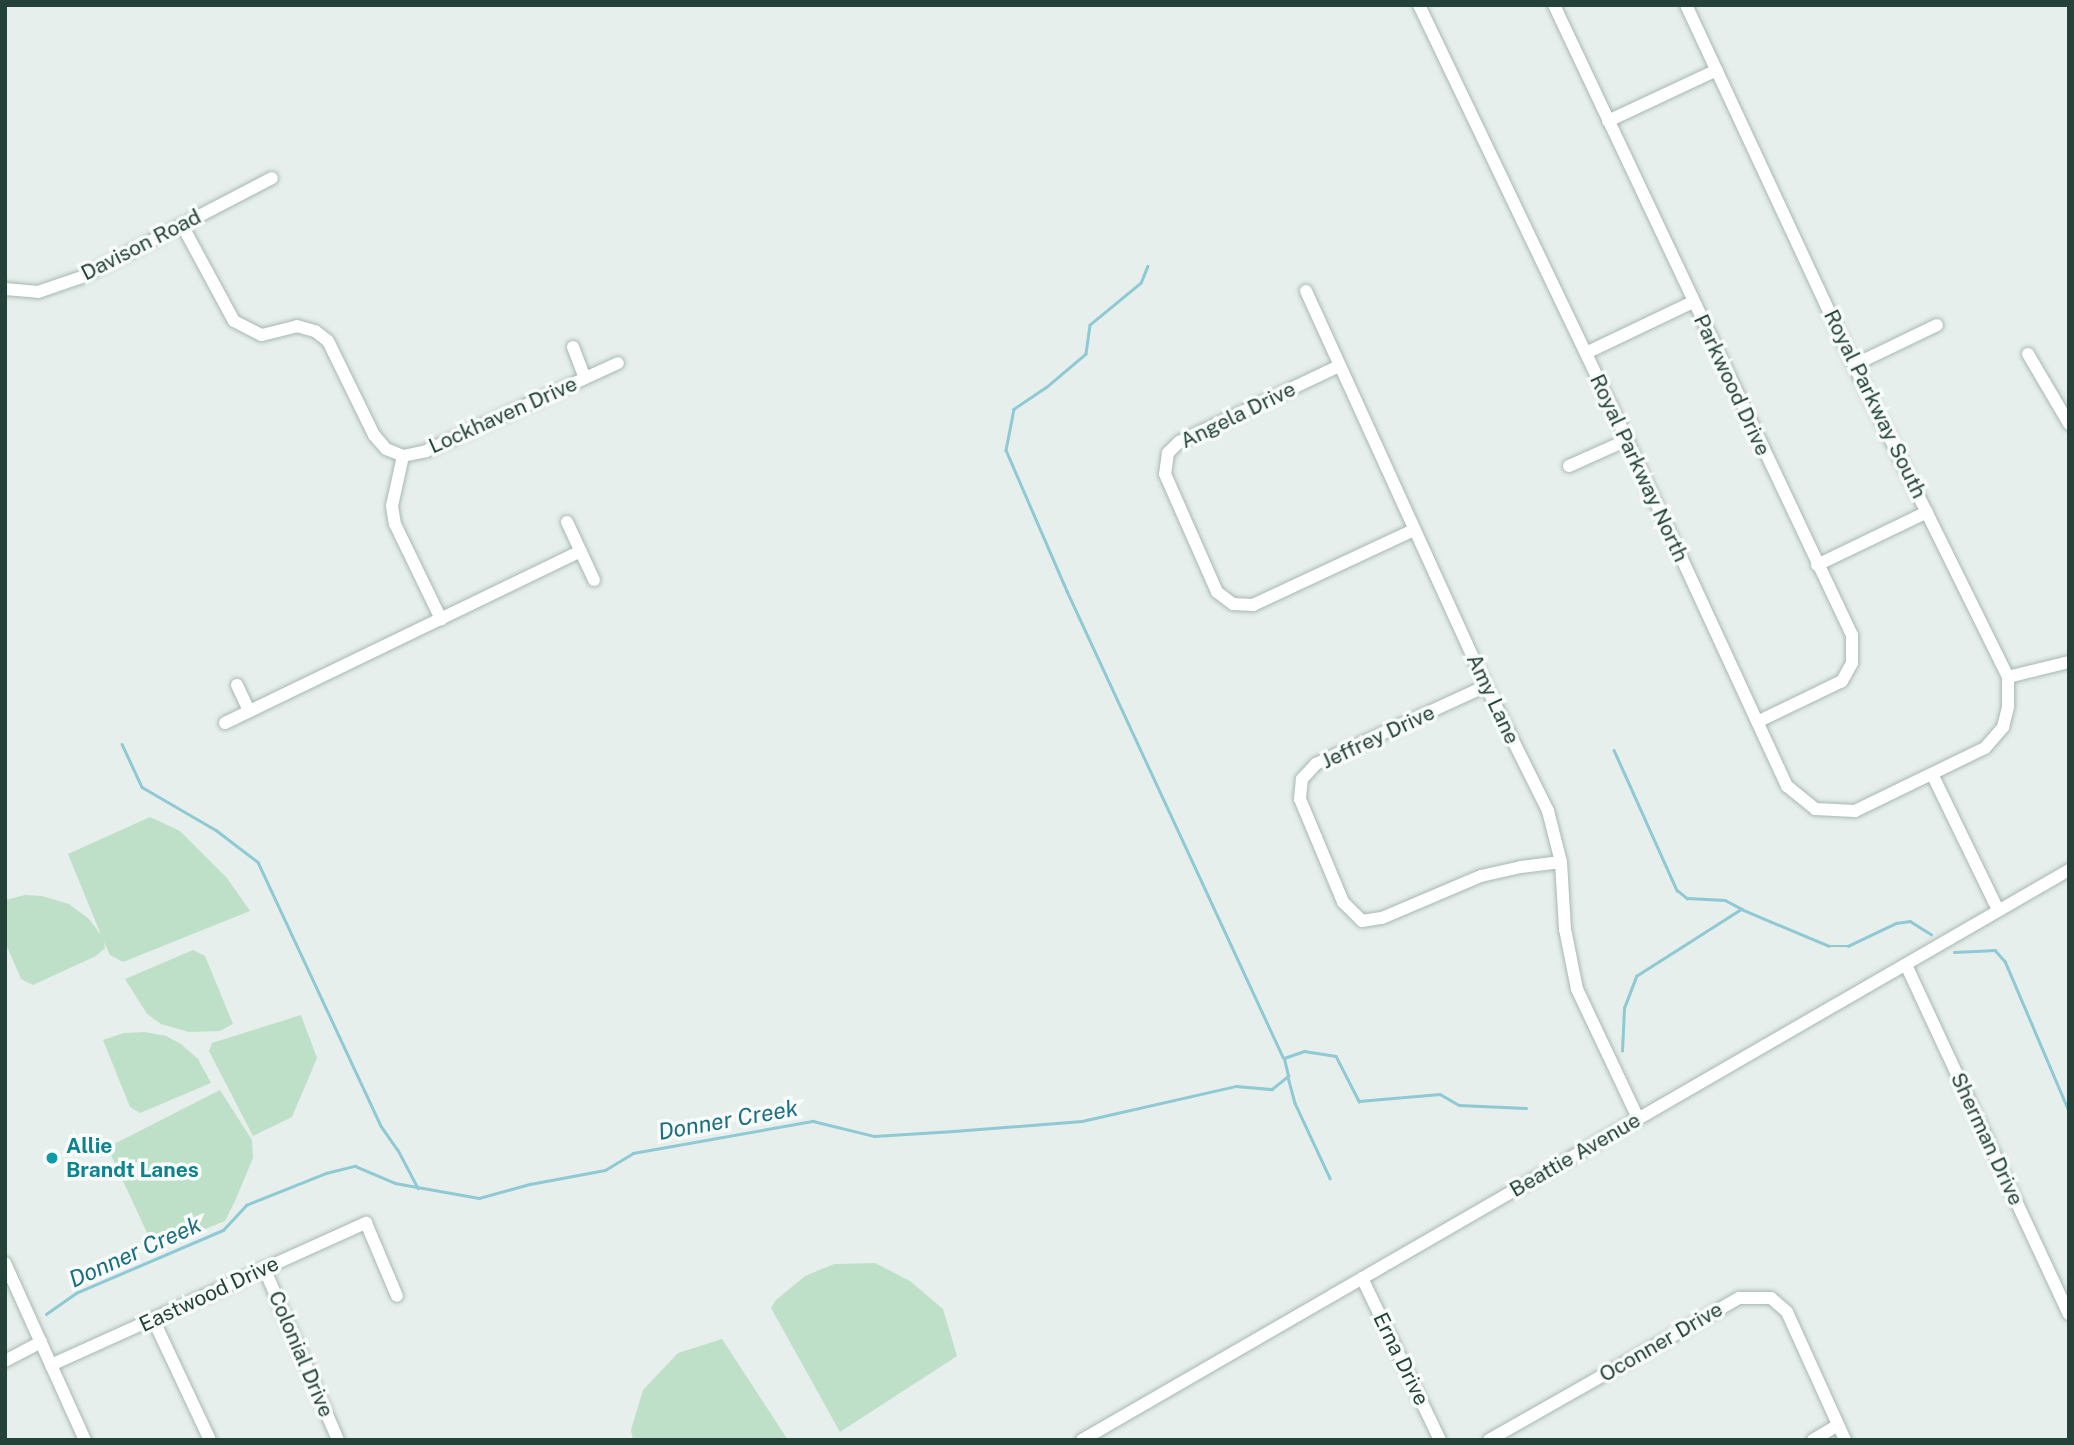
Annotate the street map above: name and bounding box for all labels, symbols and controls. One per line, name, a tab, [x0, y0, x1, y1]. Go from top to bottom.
street label: Davison Road	[77, 204, 205, 286]
street label: Royal Parkway South	[1818, 306, 1932, 502]
street label: Parkwood Drive	[1688, 310, 1776, 460]
street label: Royal Parkway North	[1584, 370, 1694, 566]
street label: Lockhaven Drive	[425, 371, 581, 459]
street label: Angela Drive	[1176, 376, 1300, 454]
street label: Amy Lane	[1461, 650, 1525, 748]
street label: Jeffrey Drive	[1317, 700, 1439, 774]
street label: Sherman Drive	[1945, 1069, 2029, 1209]
water label: Donner Creek	[656, 1094, 800, 1146]
street label: Beattie Avenue	[1505, 1107, 1645, 1203]
place label: Allie Brandt Lanes	[66, 1133, 199, 1183]
marker: Allie Brandt Lanes	[44, 1150, 60, 1166]
water label: Donner Creek	[65, 1211, 205, 1293]
street label: Eastwood Drive	[135, 1251, 283, 1337]
street label: Colonial Drive	[263, 1287, 339, 1421]
street label: Oconner Drive	[1595, 1297, 1727, 1387]
street label: Erna Drive	[1368, 1309, 1434, 1409]

